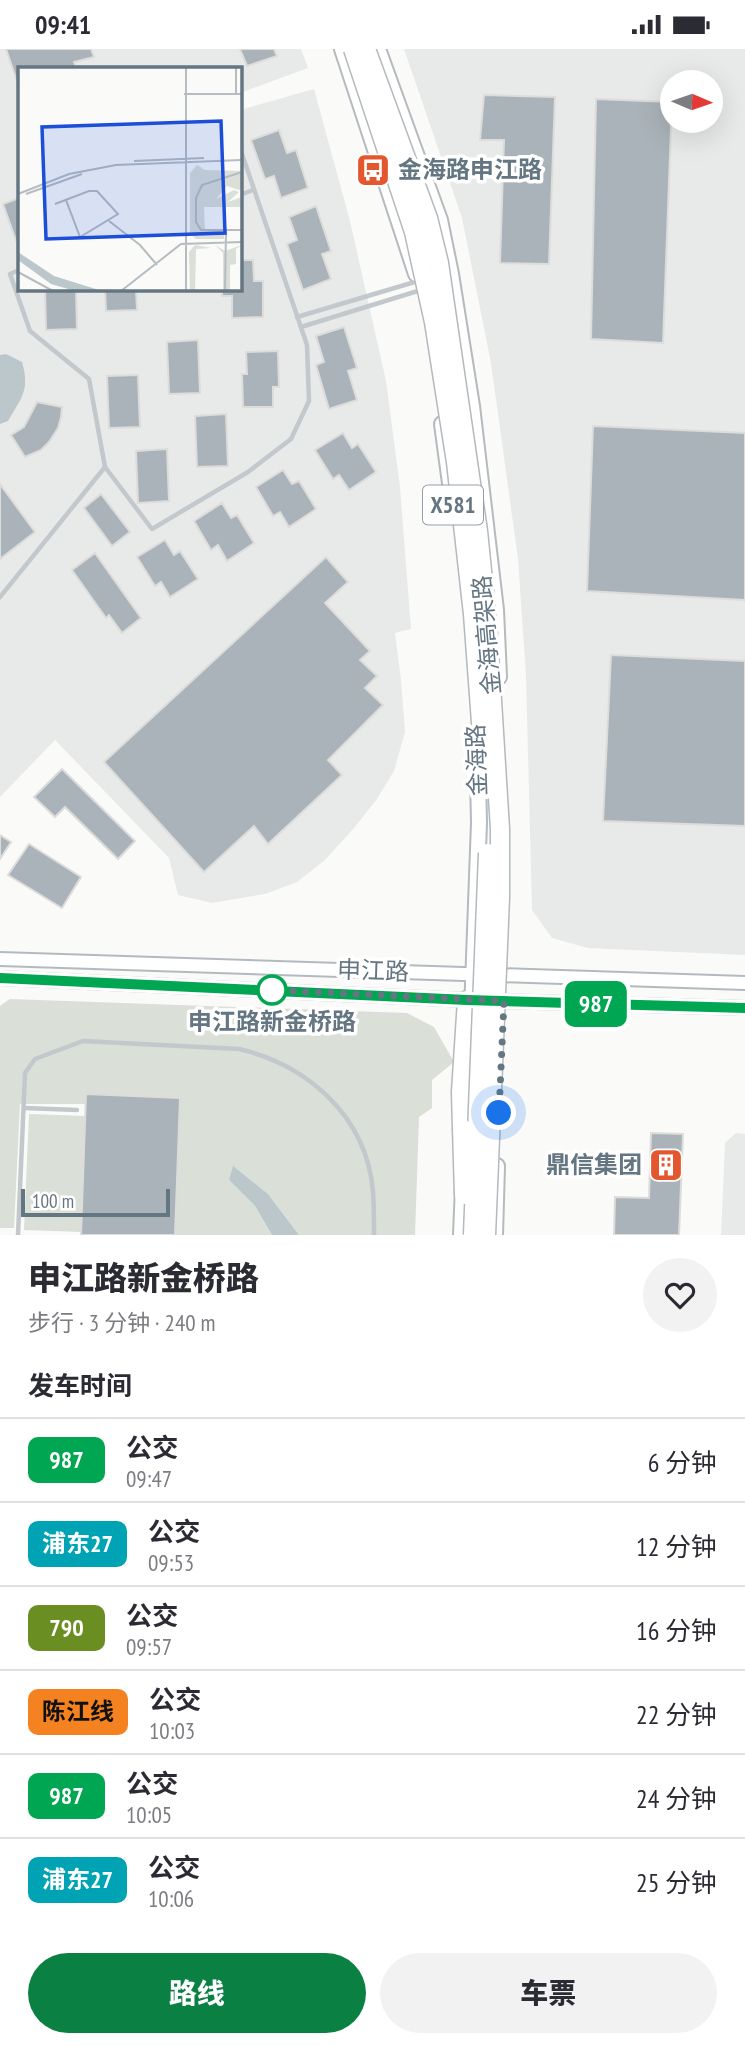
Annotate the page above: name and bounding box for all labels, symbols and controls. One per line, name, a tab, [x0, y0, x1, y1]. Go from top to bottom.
text: 09:41	[35, 8, 91, 41]
inset map	[18, 67, 242, 291]
north arrow	[660, 70, 723, 133]
map controls	[660, 70, 723, 133]
bus stop icon: 金海路申江路	[354, 151, 392, 189]
place label: 金海路申江路	[398, 154, 542, 185]
road number: X581	[423, 485, 483, 525]
street label: 金海高架路	[466, 574, 507, 696]
street label: 金海路	[460, 723, 493, 797]
street label: 申江路	[336, 954, 410, 987]
marker: 申江路新金桥路	[257, 975, 287, 1005]
line badge: 987	[556, 981, 636, 1027]
text: 987	[579, 988, 613, 1019]
place label: 申江路新金桥路	[188, 1006, 356, 1037]
your location	[481, 1095, 516, 1130]
building icon: 鼎信集团	[647, 1146, 685, 1184]
place label: 鼎信集团	[546, 1149, 642, 1180]
scale bar	[21, 1186, 170, 1218]
text: 100 m	[32, 1189, 74, 1213]
text: 申江路新金桥路	[28, 1256, 259, 1299]
button: heart	[643, 1258, 717, 1332]
text: 步行 · 3 分钟 · 240 m	[28, 1308, 215, 1337]
text: 发车时间	[28, 1369, 132, 1402]
text: 公交	[126, 1431, 178, 1464]
text: 987	[49, 1444, 84, 1475]
text: 6 分钟	[648, 1446, 717, 1479]
text: 09:47	[126, 1464, 172, 1493]
text: 公交	[148, 1515, 200, 1548]
text: 浦东27	[42, 1528, 113, 1559]
text: 12 分钟	[636, 1530, 717, 1563]
text: 09:53	[148, 1548, 194, 1577]
text: 公交	[126, 1599, 178, 1632]
text: 790	[49, 1612, 84, 1643]
text: 16 分钟	[636, 1614, 717, 1647]
text: 09:57	[126, 1632, 172, 1661]
text: 公交	[149, 1683, 201, 1716]
text: 陈江线	[42, 1696, 114, 1727]
text: 22 分钟	[636, 1698, 717, 1731]
text: 10:03	[149, 1716, 195, 1745]
text: 公交	[126, 1767, 178, 1800]
text: 987	[49, 1780, 84, 1811]
text: 24 分钟	[636, 1782, 717, 1815]
text: 10:05	[126, 1800, 172, 1829]
text: 公交	[148, 1851, 200, 1884]
text: 浦东27	[42, 1864, 113, 1895]
text: 25 分钟	[636, 1866, 717, 1899]
text: 10:06	[148, 1884, 194, 1913]
button: 路线	[28, 1953, 366, 2033]
button: 车票	[380, 1953, 717, 2033]

